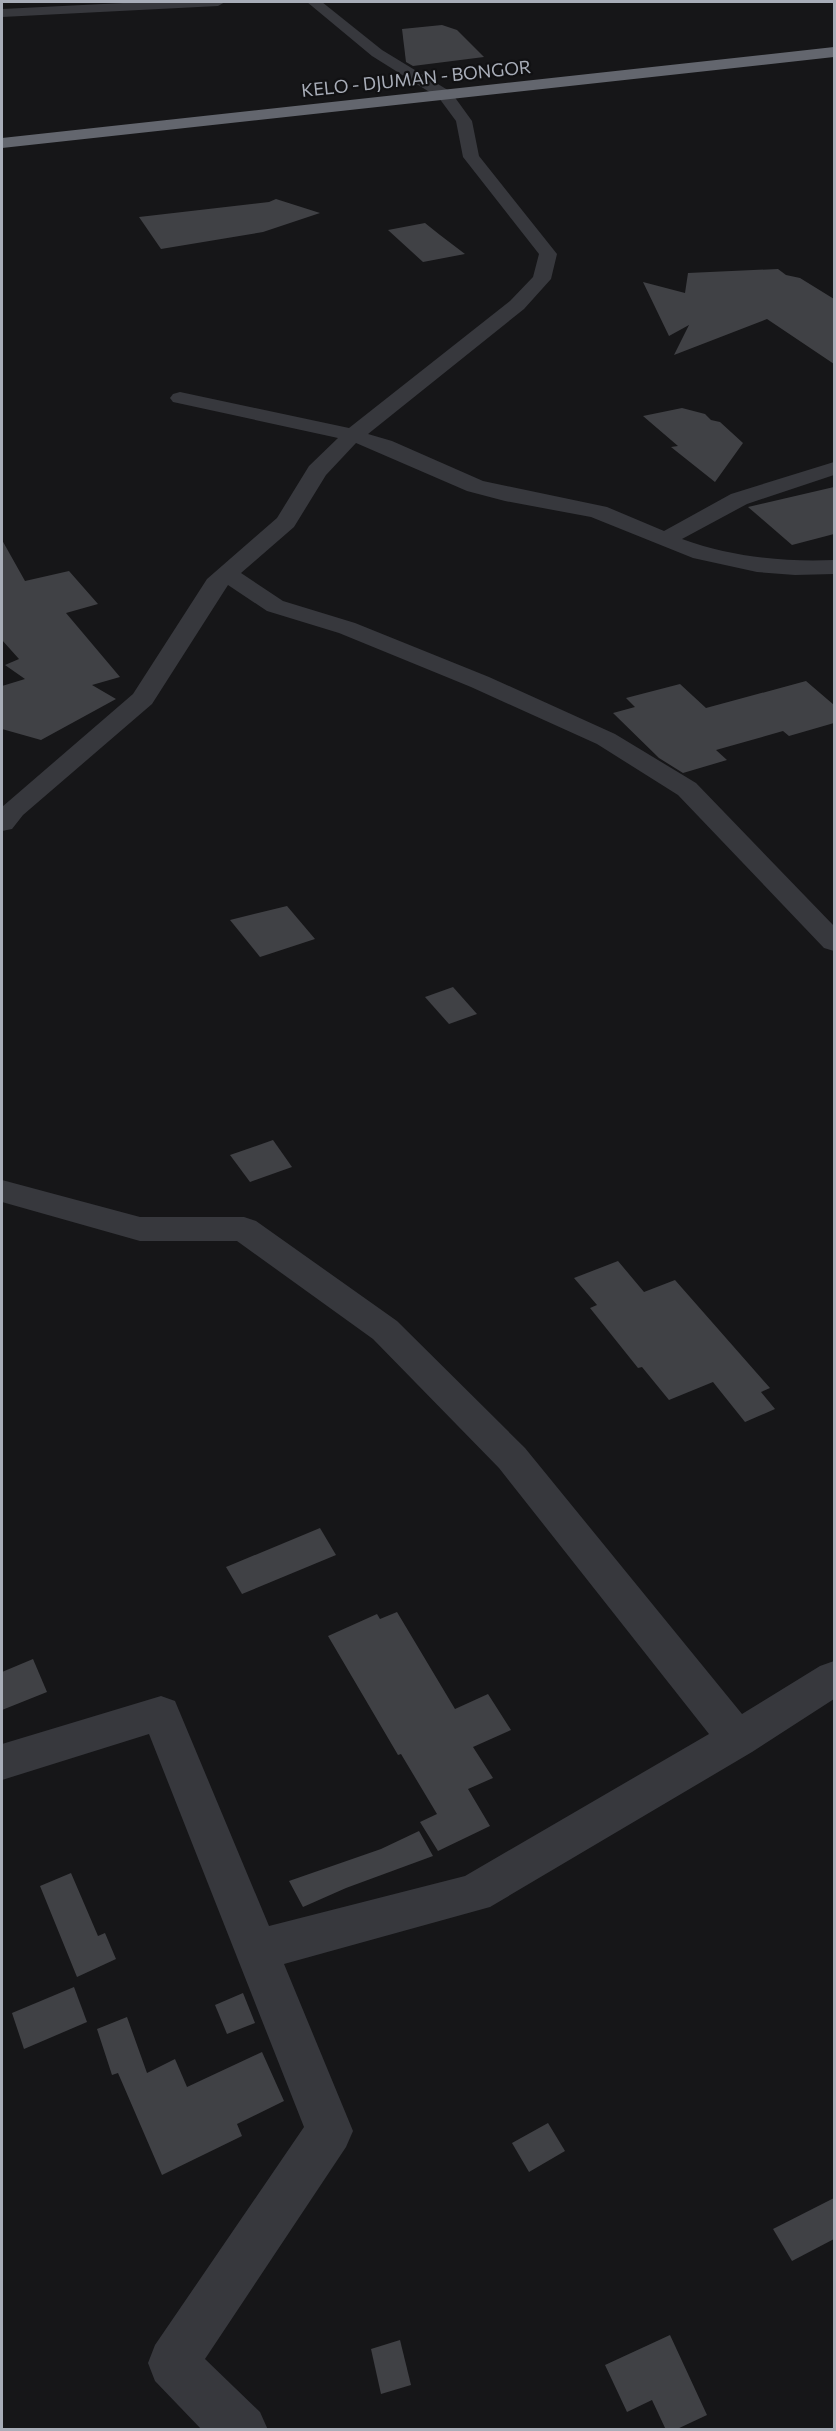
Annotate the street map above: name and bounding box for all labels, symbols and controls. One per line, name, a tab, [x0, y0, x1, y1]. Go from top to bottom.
street label: KELO - DJUMAN - BONGOR	[300, 55, 532, 101]

